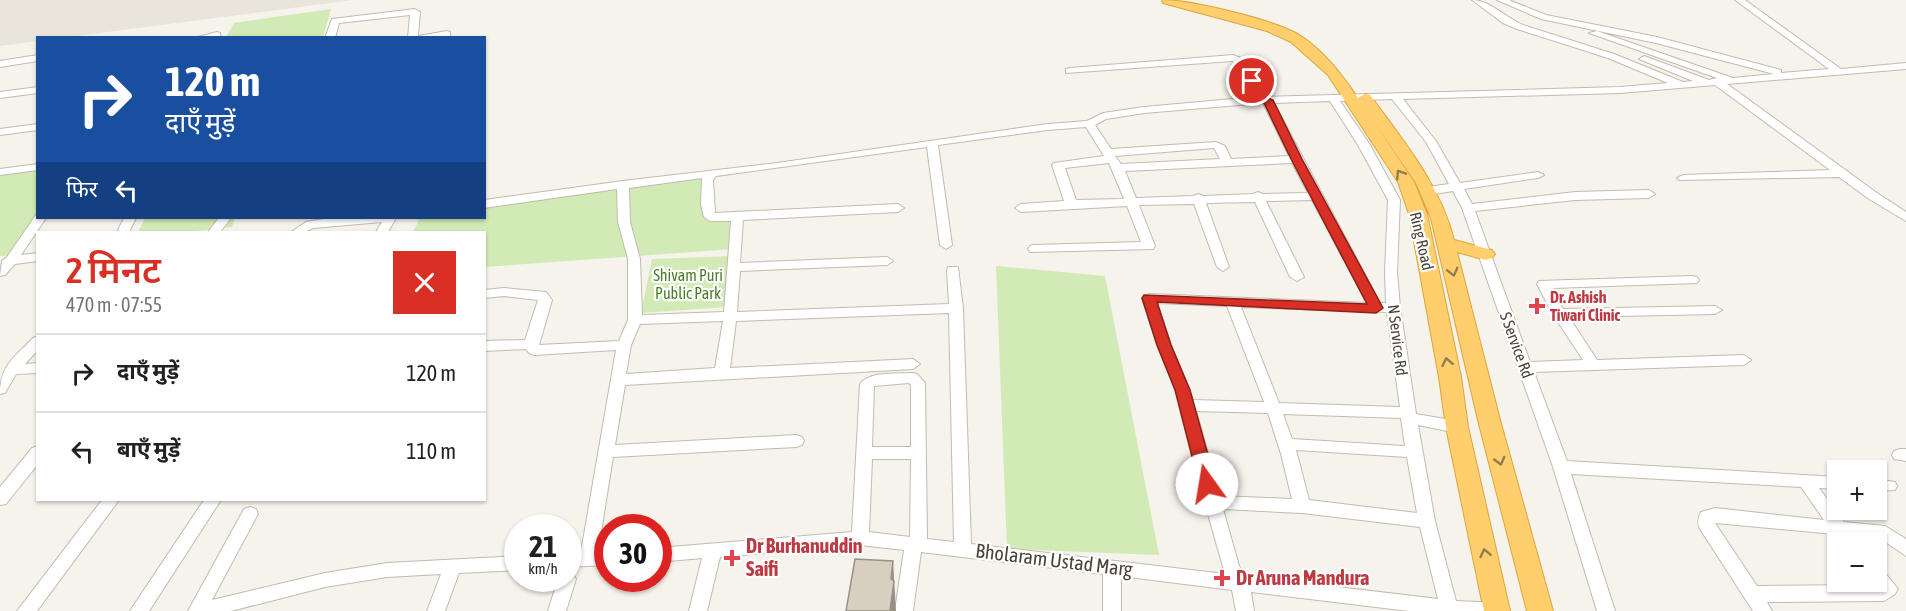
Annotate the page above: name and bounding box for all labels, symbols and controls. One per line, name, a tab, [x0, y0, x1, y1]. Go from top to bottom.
pin	[1226, 55, 1277, 106]
text: 120 m	[165, 57, 260, 105]
icon: right	[66, 60, 144, 138]
icon: arrive	[1235, 64, 1268, 97]
text: दाएँ मुड़ें	[165, 107, 236, 138]
one-way arrow	[1396, 169, 1407, 180]
icon: left	[110, 174, 143, 207]
text: फिर	[66, 176, 98, 202]
street label: Ring Road	[1406, 210, 1437, 272]
text: 2 मिनट	[66, 249, 161, 291]
button: close	[393, 251, 456, 314]
park label: Shivam Puri Public Park	[653, 266, 723, 302]
one-way arrow	[1445, 267, 1458, 277]
place label: Dr. Ashish Tiwari Clinic	[1550, 288, 1620, 324]
text: 470 m · 07:55	[66, 293, 162, 316]
marker: Dr. Ashish Tiwari Clinic	[1528, 297, 1546, 315]
street label: N Service Rd	[1385, 303, 1411, 377]
street label: S Service Rd	[1497, 310, 1537, 380]
icon: right	[66, 357, 99, 390]
one-way arrow	[1441, 357, 1454, 367]
text: दाएँ मुड़ें	[117, 358, 179, 384]
text: 120 m	[406, 360, 456, 386]
icon: left	[66, 435, 99, 468]
text: बाएँ मुड़ें	[117, 436, 180, 462]
text: 110 m	[406, 438, 456, 464]
position arrow	[1175, 452, 1239, 516]
one-way arrow	[1493, 455, 1505, 466]
map controls	[1827, 460, 1887, 592]
button: +	[1827, 460, 1887, 520]
speed limit sign: 30	[594, 514, 672, 592]
text: 21	[529, 529, 557, 563]
button: −	[1827, 532, 1887, 592]
place label: Dr Burhanuddin Saifi	[746, 534, 863, 580]
street label: Bholaram Ustad Marg	[974, 538, 1134, 581]
one-way arrow	[1479, 548, 1492, 558]
marker: Dr Burhanuddin Saifi	[723, 549, 741, 567]
text: km/h	[528, 560, 558, 577]
place label: Dr Aruna Mandura	[1236, 566, 1369, 589]
marker: Dr Aruna Mandura	[1213, 569, 1231, 587]

